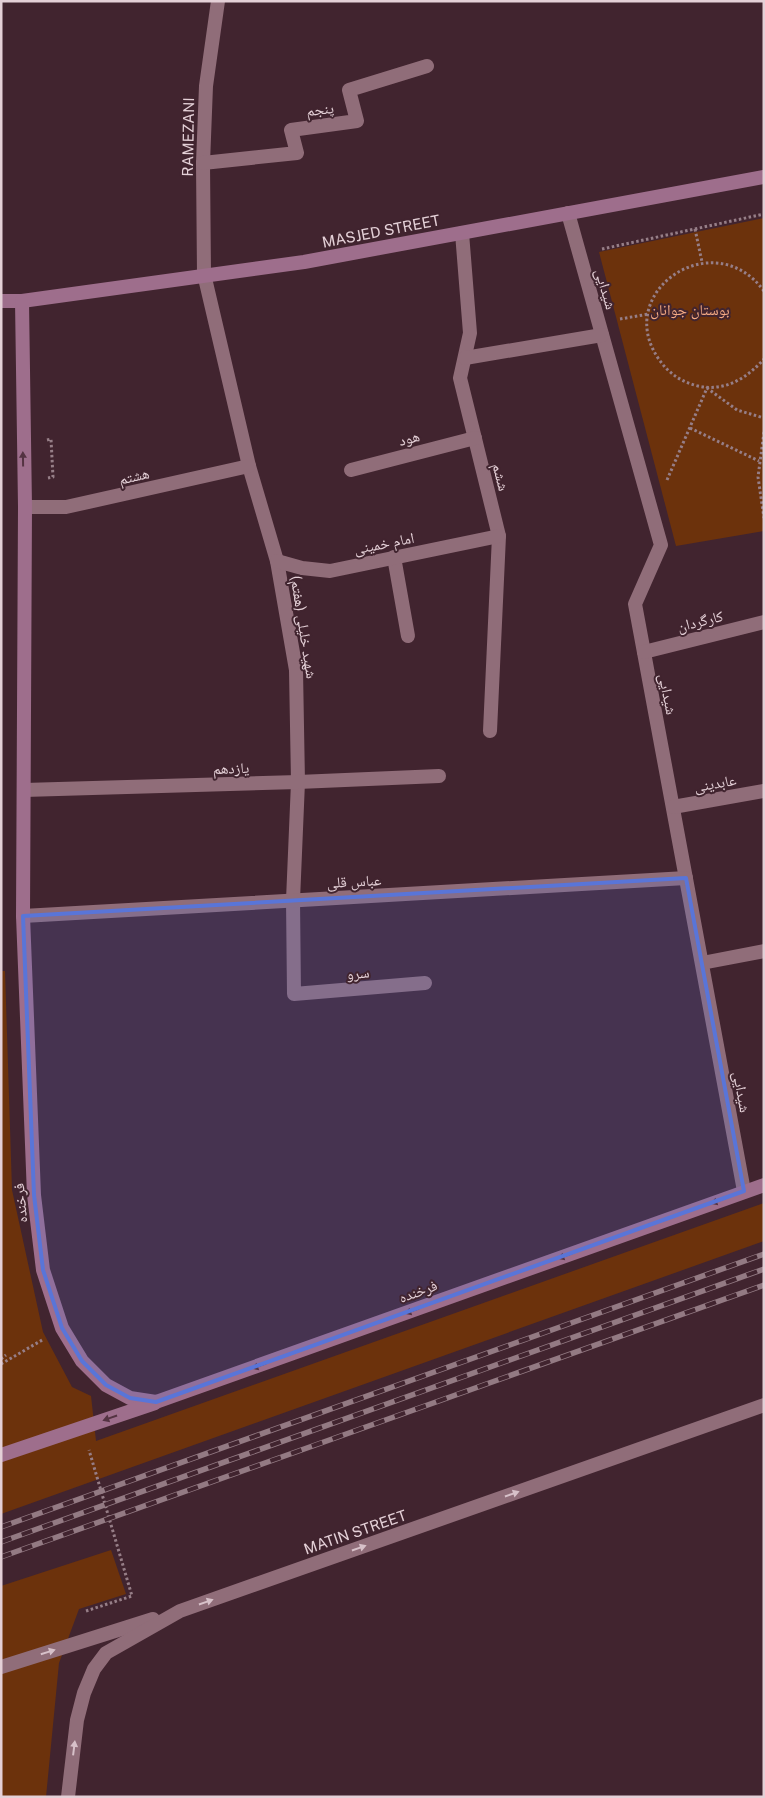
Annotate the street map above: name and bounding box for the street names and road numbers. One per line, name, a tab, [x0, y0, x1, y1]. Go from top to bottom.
street label: RAMEZANI	[179, 97, 197, 177]
street label: پنجم	[305, 99, 335, 121]
street label: MASJED STREET	[321, 211, 441, 251]
street label: شیدایی	[590, 267, 620, 312]
street label: هود	[397, 427, 422, 450]
street label: ششم	[487, 461, 513, 493]
street label: هشتم	[117, 464, 151, 490]
street label: امام خمینی	[352, 529, 416, 559]
street label: شهید خلیلی (هفتم)	[286, 574, 321, 680]
street label: کارگردان	[675, 607, 725, 637]
street label: شیدایی	[654, 672, 680, 716]
street label: یازدهم	[212, 759, 250, 779]
street label: عابدینی	[693, 771, 738, 797]
street label: عباس قلی	[326, 871, 382, 893]
street label: سرو	[346, 964, 370, 983]
street label: شیدایی	[728, 1070, 754, 1114]
street label: فرخنده	[10, 1182, 31, 1223]
street label: فرخنده	[397, 1276, 440, 1307]
street label: MATIN STREET	[301, 1506, 409, 1558]

